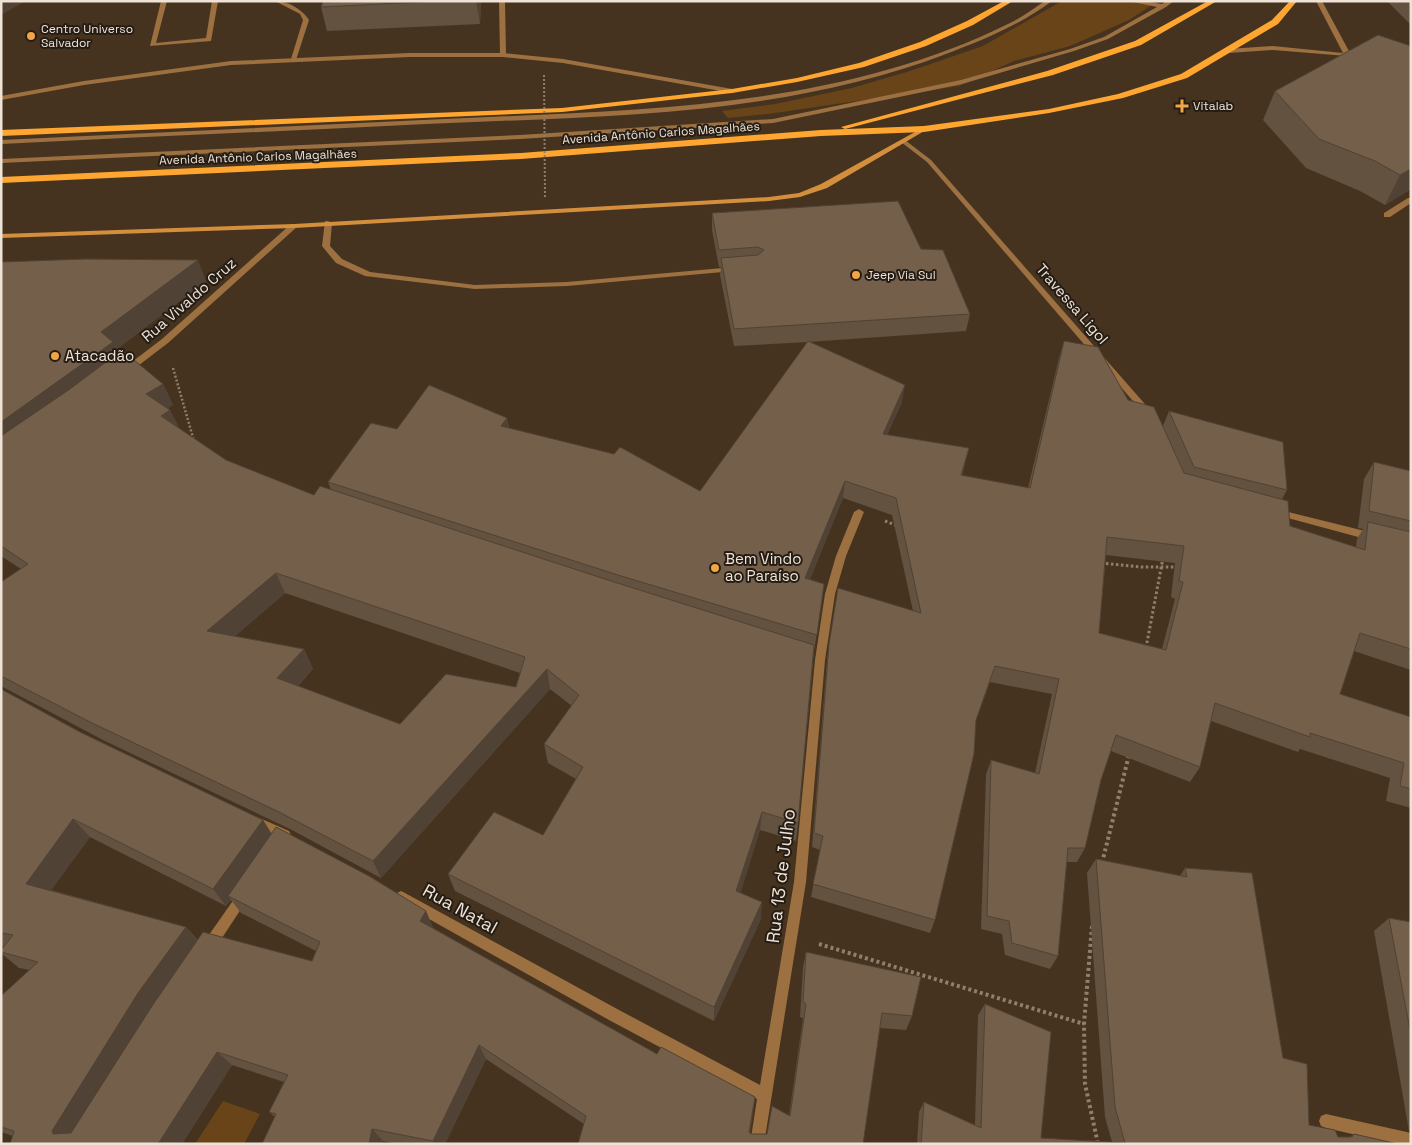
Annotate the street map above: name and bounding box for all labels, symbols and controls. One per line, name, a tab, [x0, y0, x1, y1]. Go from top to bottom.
place label: Centro Universo Salvador	[41, 21, 133, 51]
marker: Centro Universo Salvador	[25, 30, 37, 42]
place label: Vitalab	[1193, 98, 1234, 114]
marker: Vitalab	[1175, 99, 1189, 113]
street label: Avenida Antônio Carlos Magalhães	[562, 118, 760, 148]
street label: Avenida Antônio Carlos Magalhães	[159, 146, 357, 168]
street label: Rua Vivaldo Cruz	[137, 253, 240, 346]
street label: Travessa Ligol	[1032, 259, 1113, 348]
place label: Jeep Via Sul	[866, 267, 936, 283]
marker: Jeep Via Sul	[850, 269, 862, 281]
place label: Atacadão	[65, 346, 134, 365]
marker: Atacadão	[49, 350, 61, 362]
place label: Bem Vindo ao Paraíso	[725, 549, 801, 585]
marker: Bem Vindo ao Paraíso	[709, 562, 721, 574]
street label: Rua 13 de Julho	[761, 808, 800, 944]
street label: Rua Natal	[419, 879, 502, 939]

